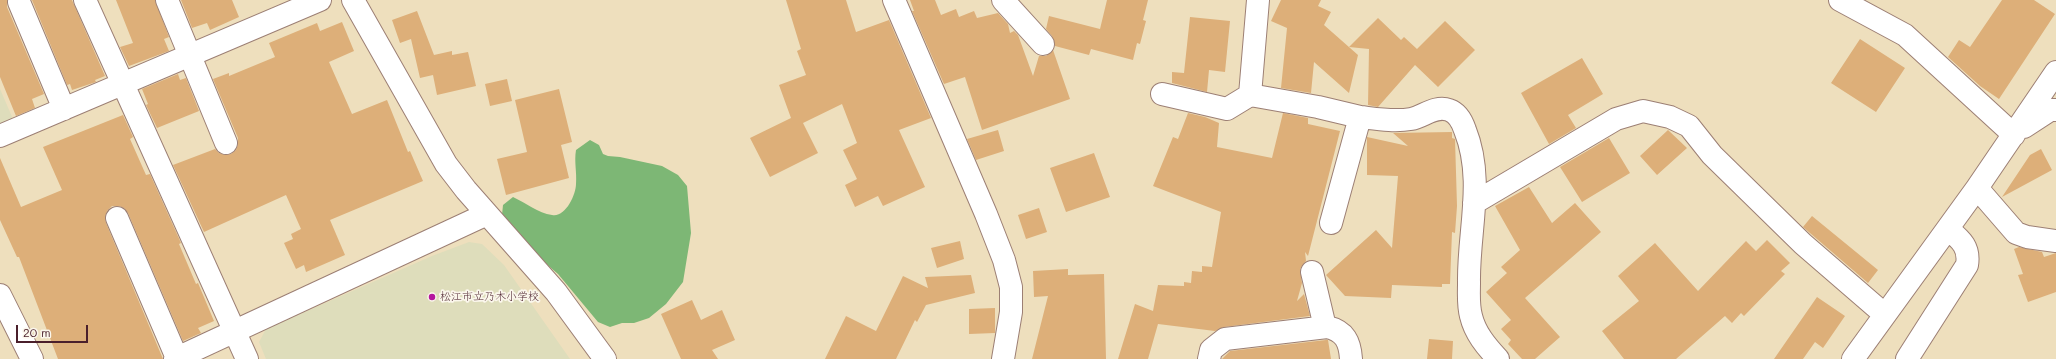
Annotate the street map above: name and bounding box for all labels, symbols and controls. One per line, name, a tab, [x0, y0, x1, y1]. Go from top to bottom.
place label: 松江市立乃木小学校	[440, 290, 539, 304]
marker: 松江市立乃木小学校	[427, 292, 437, 302]
scale bar	[18, 317, 90, 343]
text: 20 m	[23, 324, 51, 340]

